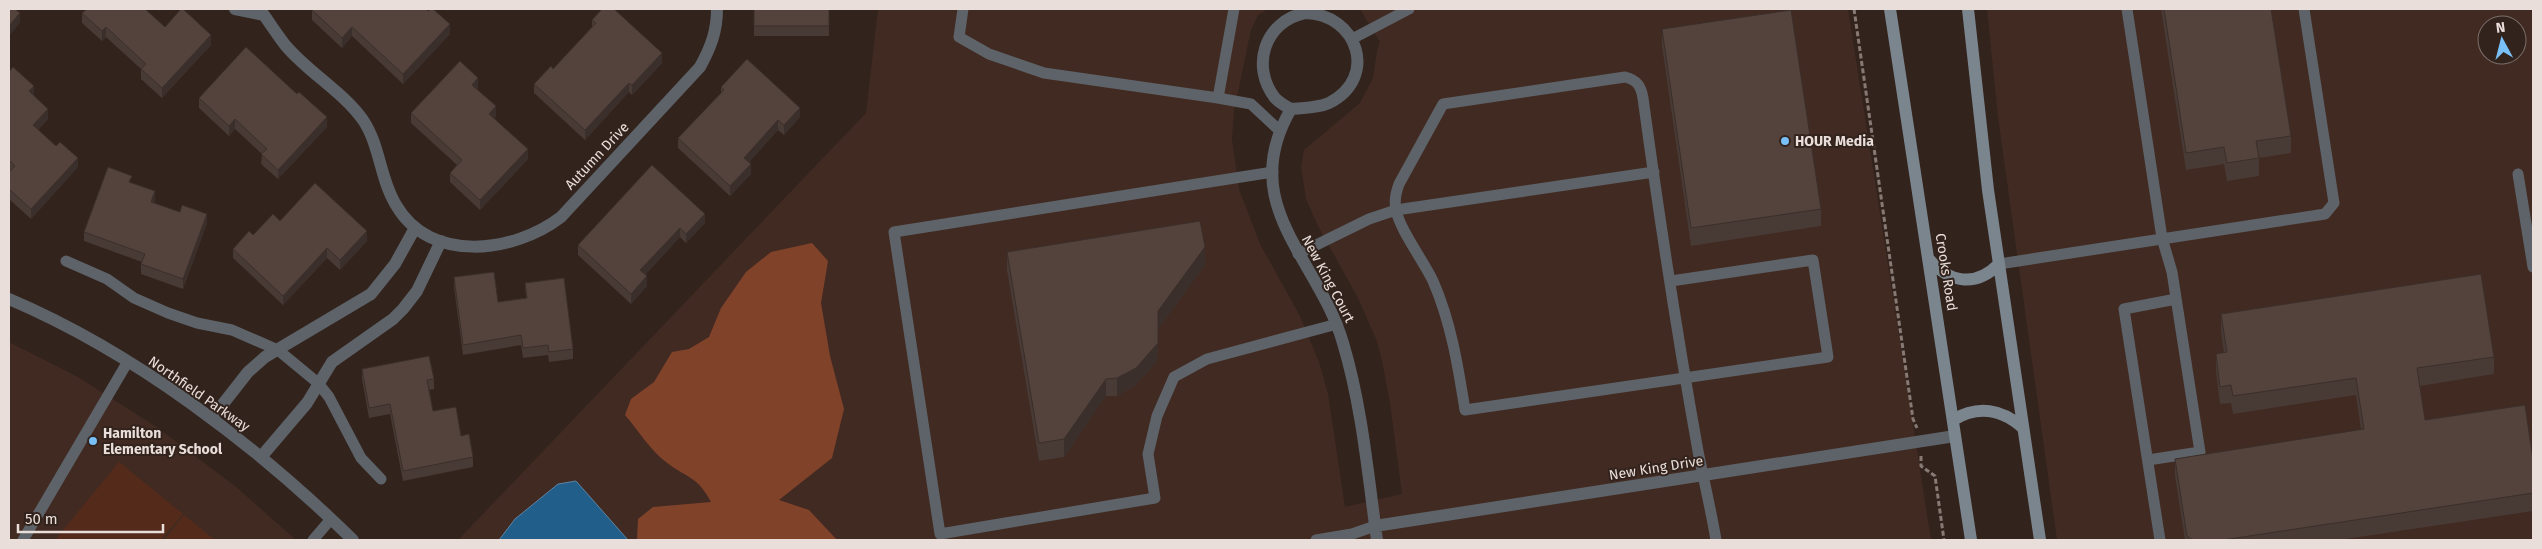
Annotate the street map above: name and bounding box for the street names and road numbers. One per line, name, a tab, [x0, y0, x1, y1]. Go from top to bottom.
street label: Autumn Drive	[561, 119, 633, 193]
street label: New King Court	[1298, 232, 1359, 327]
street label: Crooks Road	[1931, 232, 1961, 312]
street label: Northfield Parkway	[145, 353, 253, 435]
street label: New King Drive	[1608, 452, 1704, 484]

